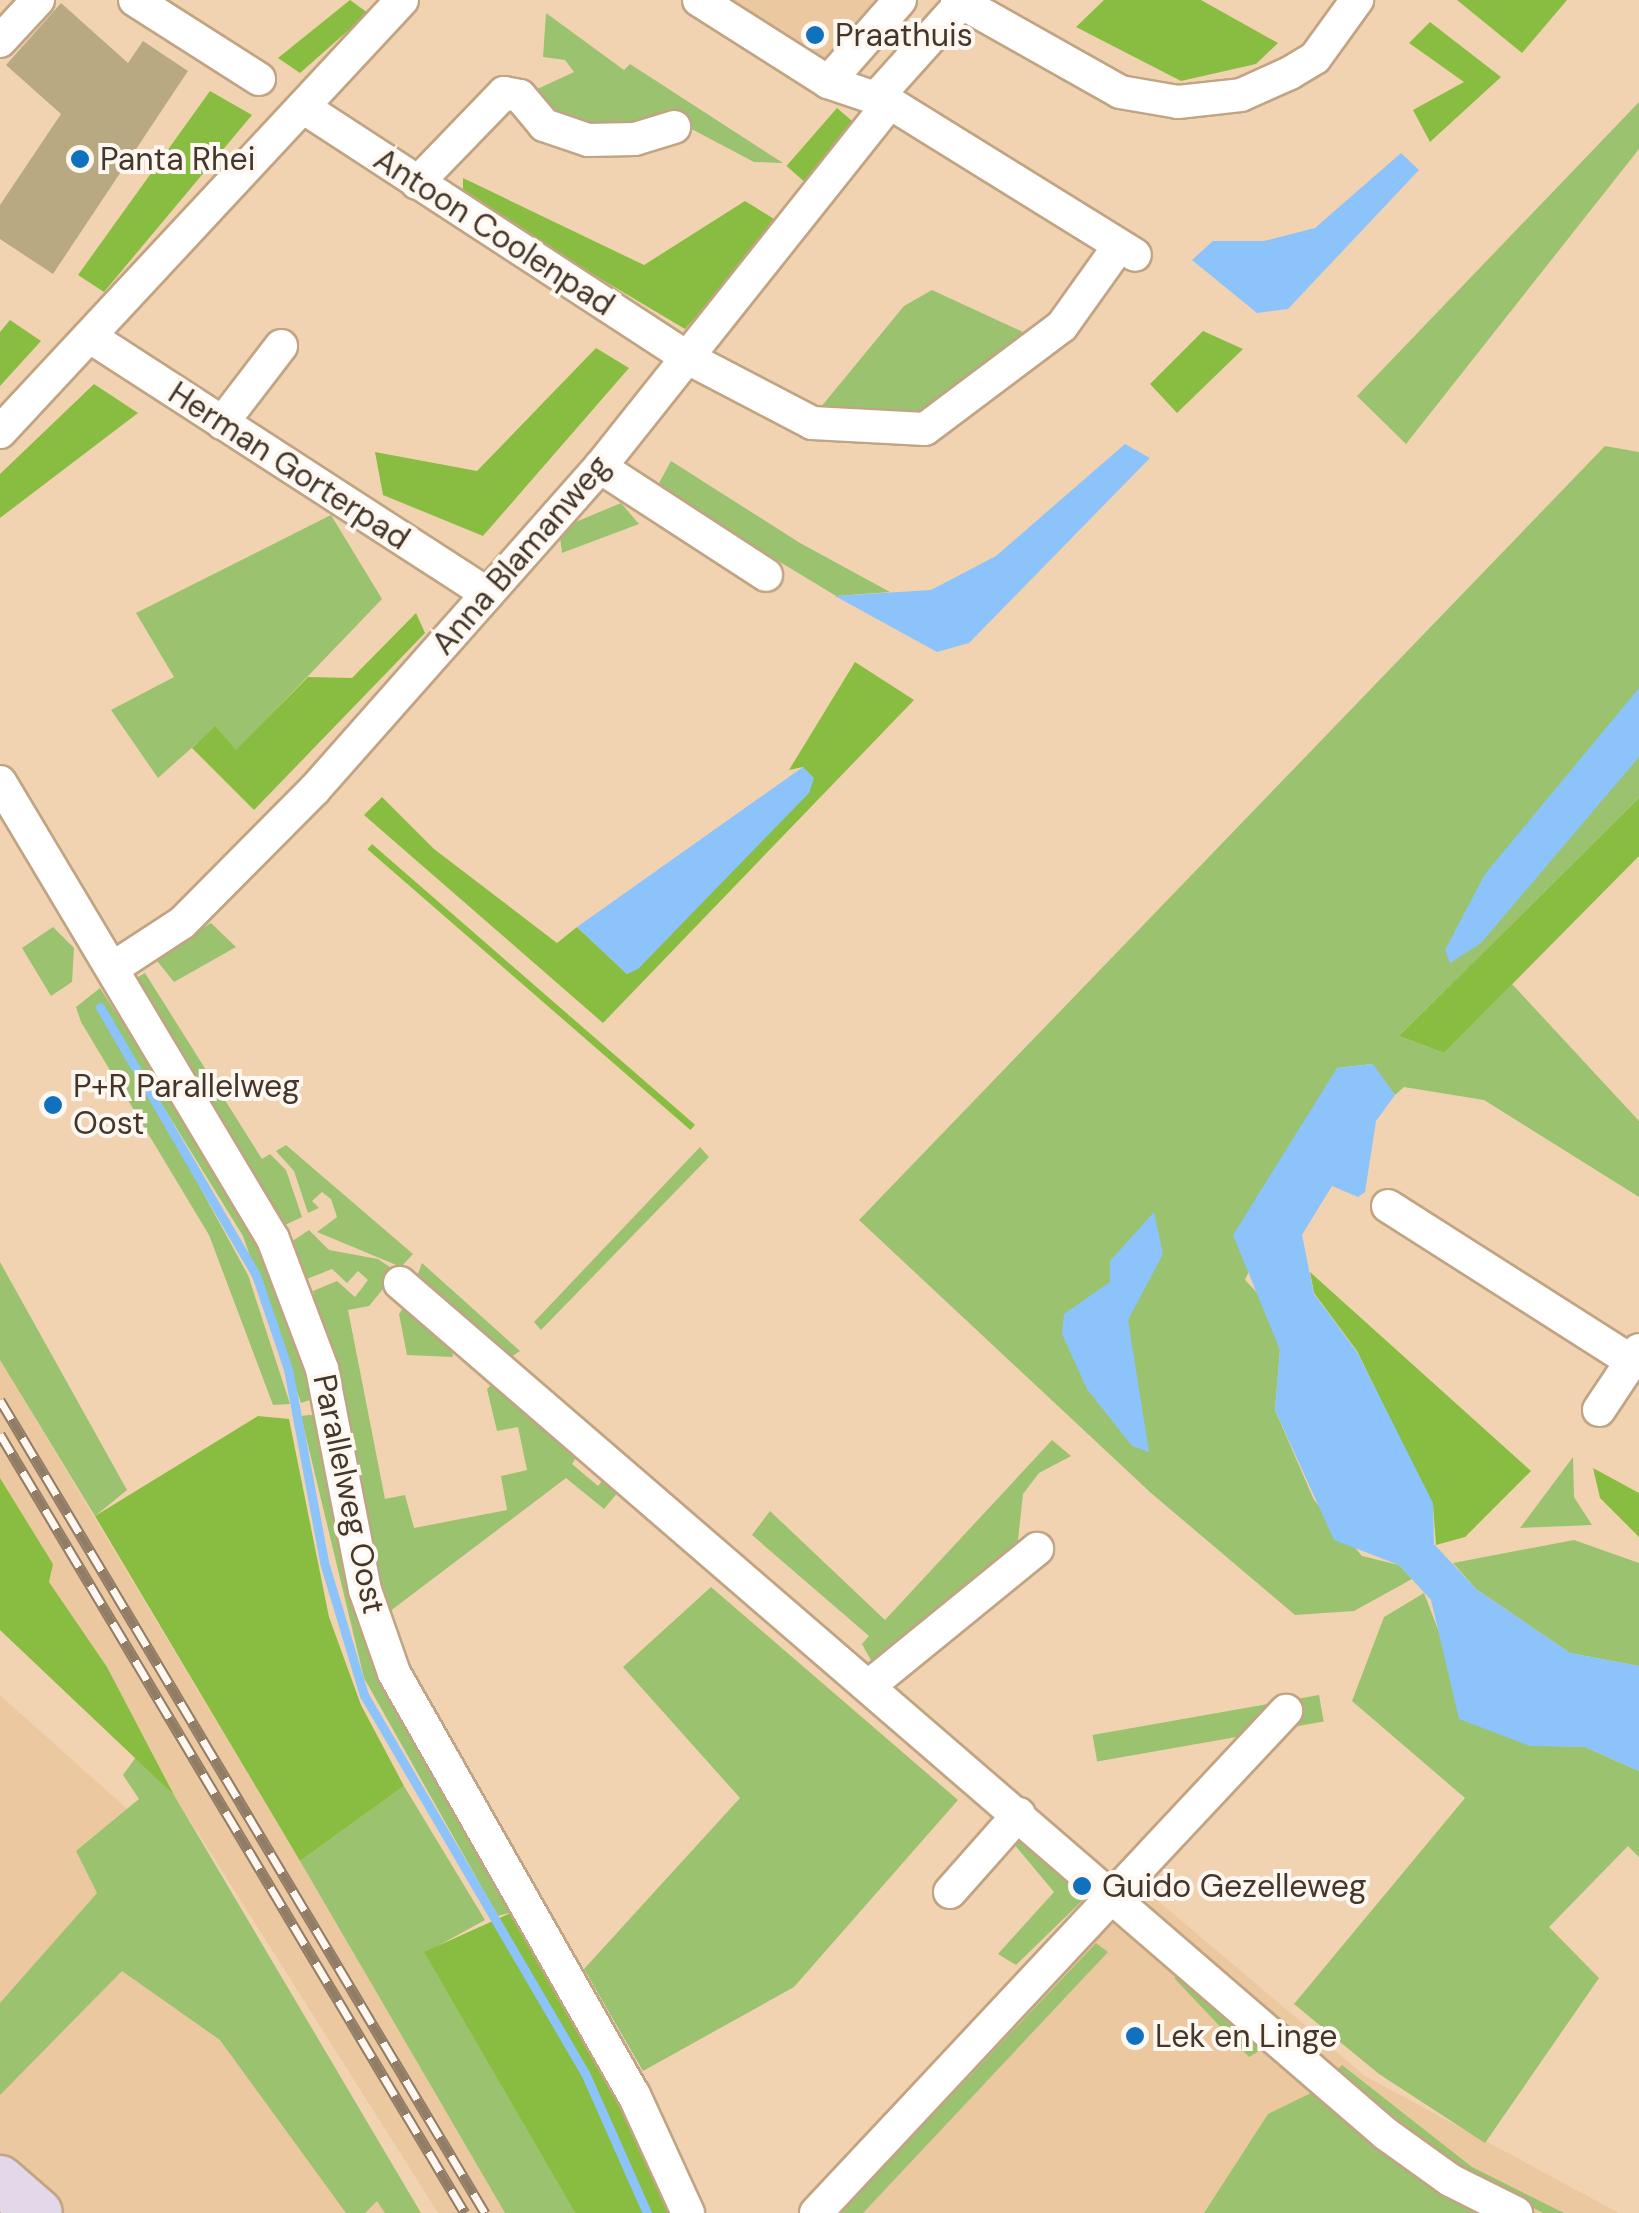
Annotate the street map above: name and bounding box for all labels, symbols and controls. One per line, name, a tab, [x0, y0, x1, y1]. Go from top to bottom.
place label: Praathuis	[835, 16, 973, 54]
marker: Praathuis	[804, 24, 826, 46]
place label: Panta Rhei	[100, 140, 255, 178]
street label: Antoon Coolenpad	[367, 140, 621, 324]
marker: Panta Rhei	[69, 148, 91, 170]
street label: Herman Gorterpad	[161, 374, 417, 558]
street label: Anna Blamanweg	[424, 447, 618, 663]
place label: P+R Parallelweg Oost	[73, 1068, 300, 1143]
marker: P+R Parallelweg Oost	[42, 1094, 64, 1116]
street label: Parallelweg Oost	[305, 1371, 393, 1617]
place label: Guido Gezelleweg	[1102, 1867, 1367, 1905]
marker: Guido Gezelleweg	[1071, 1875, 1093, 1897]
place label: Lek en Linge	[1155, 2017, 1337, 2055]
marker: Lek en Linge	[1124, 2025, 1146, 2047]

